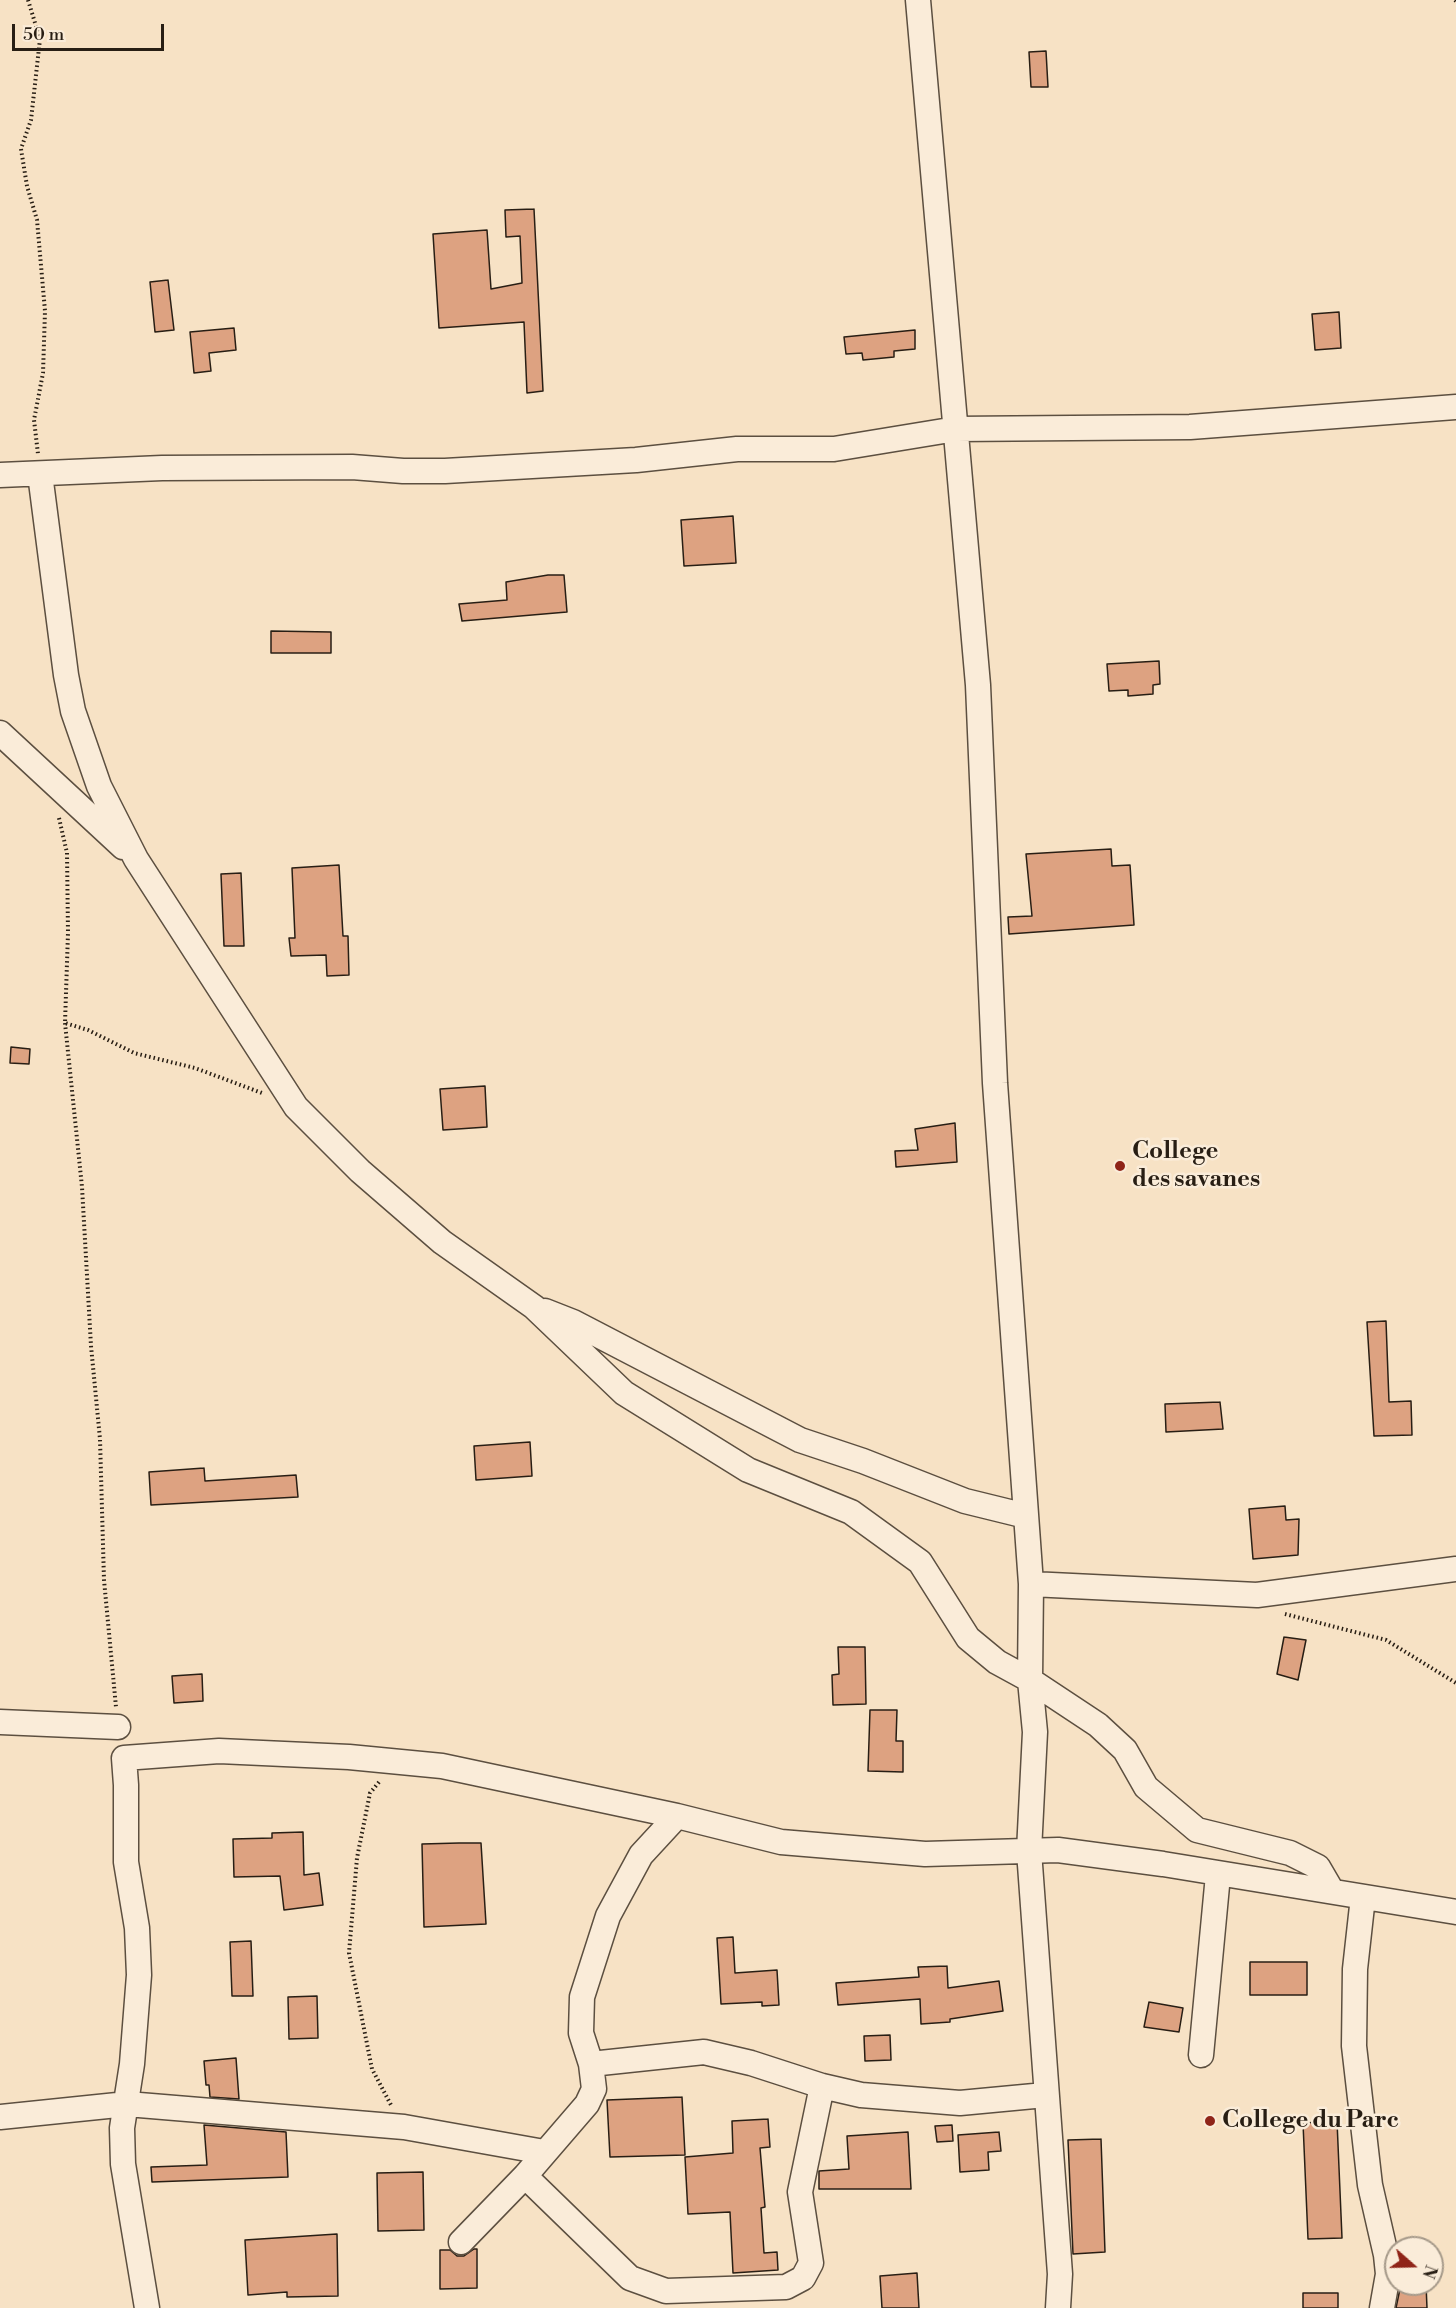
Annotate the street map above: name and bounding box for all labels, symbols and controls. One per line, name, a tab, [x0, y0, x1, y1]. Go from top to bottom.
scale bar	[15, 12, 166, 50]
text: 50 m	[23, 23, 64, 46]
place label: College des savanes	[1132, 1138, 1260, 1194]
marker: College des savanes	[1113, 1159, 1127, 1173]
place label: College du Parc	[1222, 2107, 1399, 2135]
marker: College du Parc	[1203, 2114, 1217, 2128]
north arrow	[1384, 2236, 1444, 2296]
text: N	[1417, 2262, 1441, 2281]

